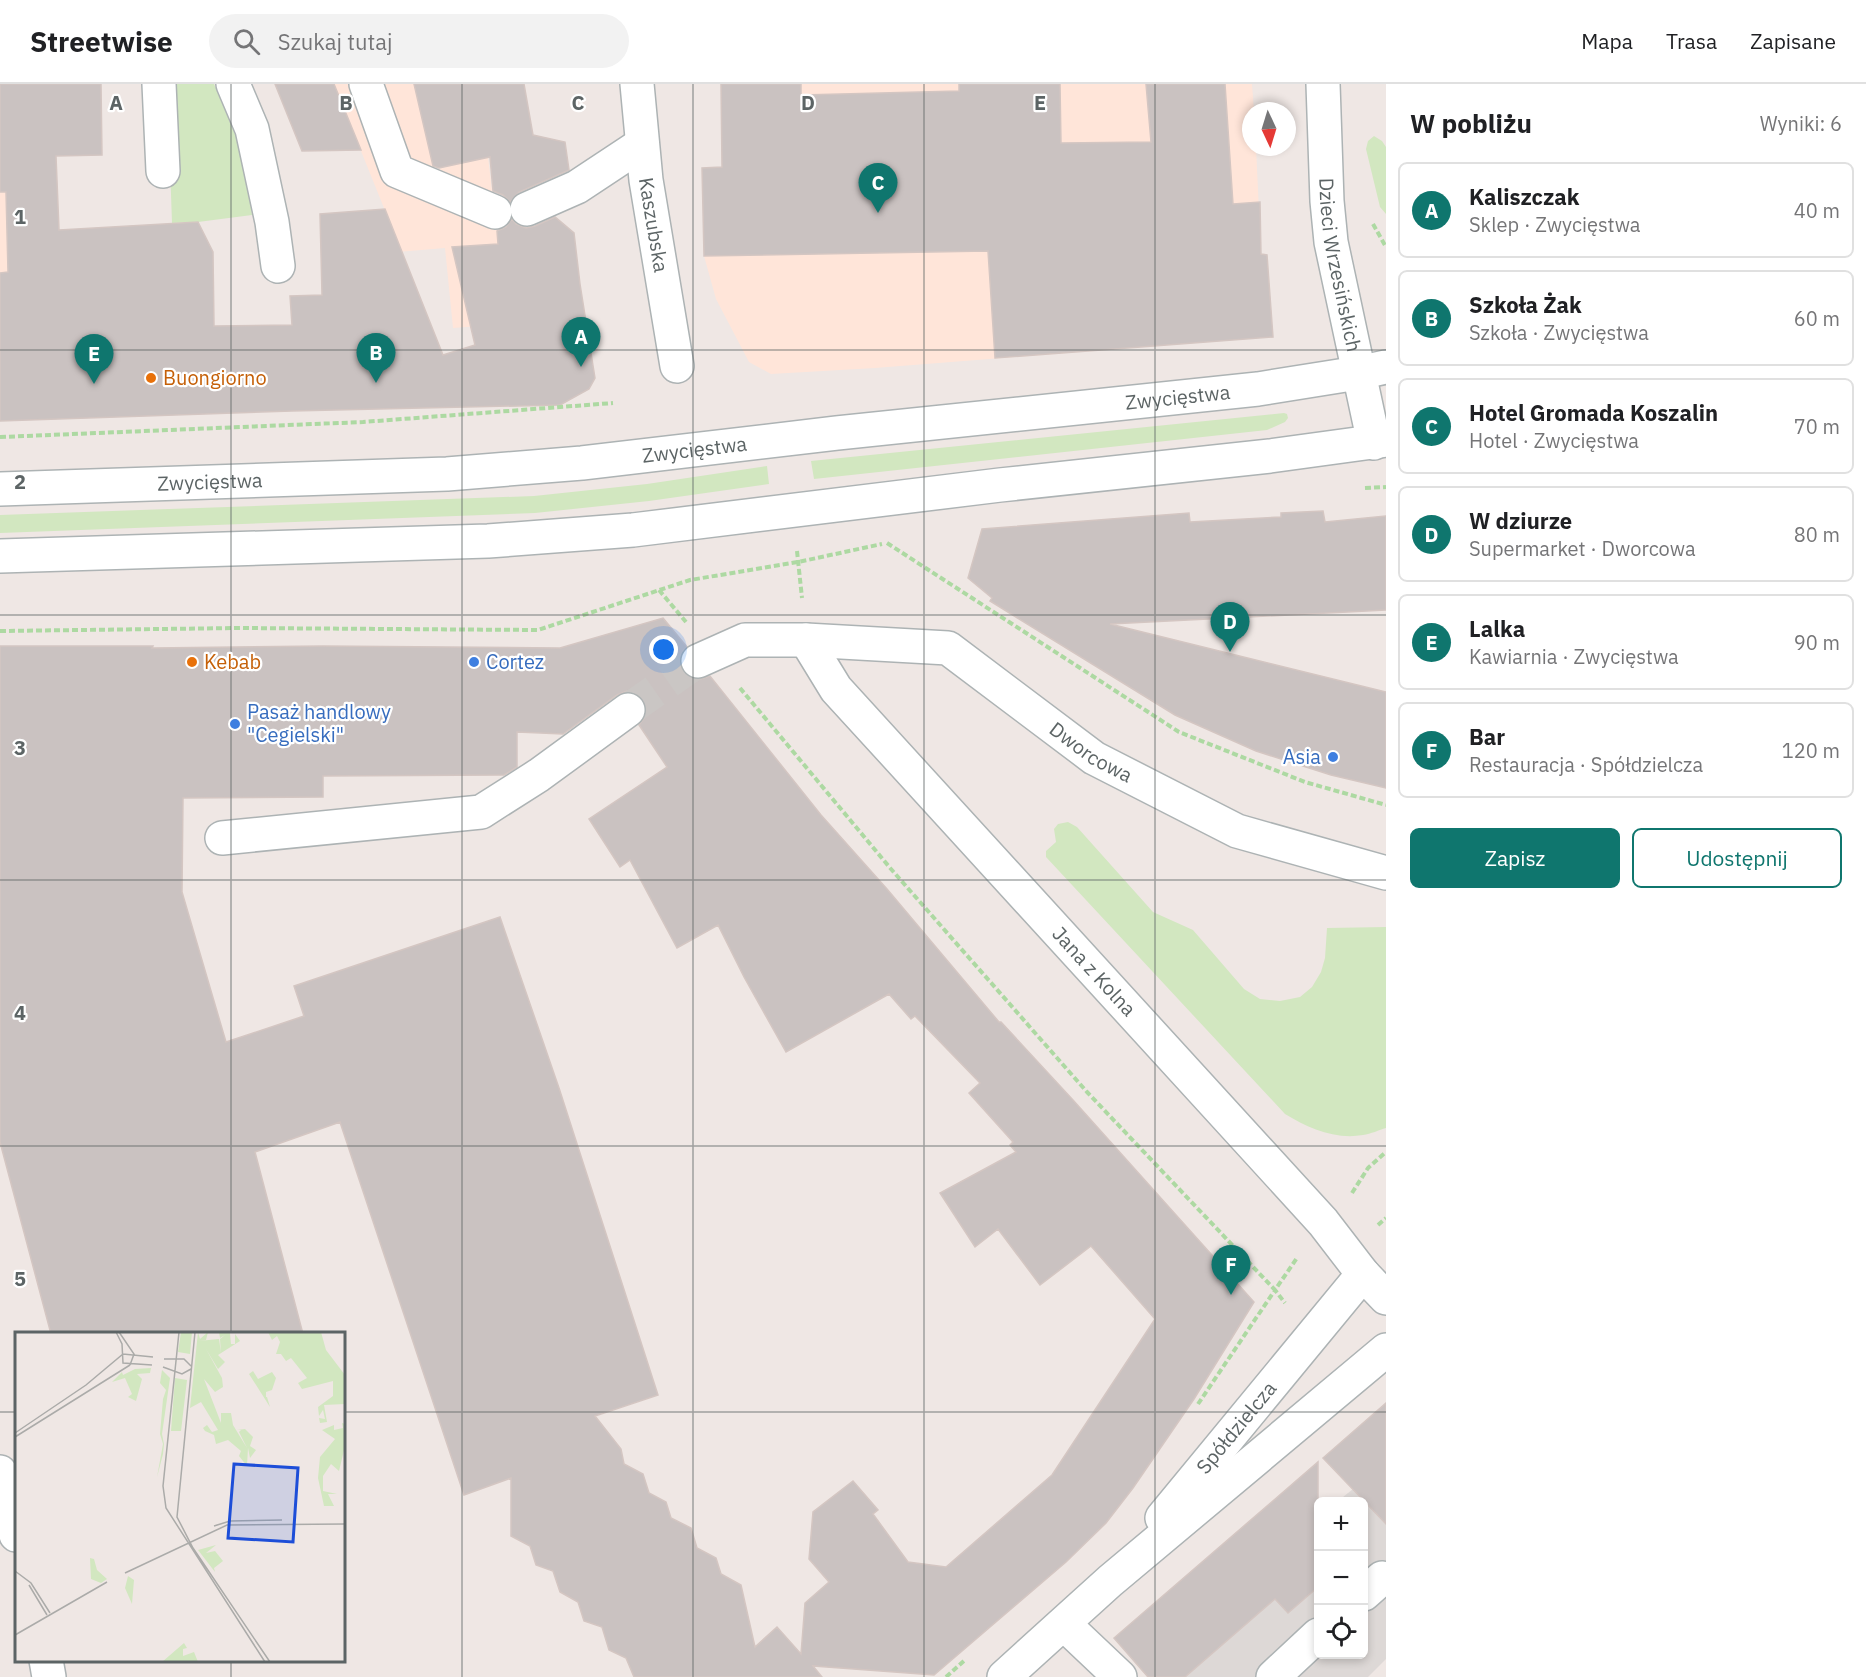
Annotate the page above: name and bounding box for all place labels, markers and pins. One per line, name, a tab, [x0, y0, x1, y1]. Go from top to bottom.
pin: C	[858, 164, 898, 213]
pin: A	[562, 318, 600, 367]
pin: E	[74, 334, 113, 384]
pin: B	[356, 334, 395, 383]
place label: Buongiorno	[163, 364, 267, 391]
marker: Buongiorno	[144, 371, 158, 385]
pin: D	[1210, 602, 1250, 652]
place label: Kebab	[204, 648, 261, 675]
place label: Cortez	[486, 648, 544, 675]
marker: Kebab	[185, 655, 199, 669]
marker: Cortez	[467, 655, 481, 669]
place label: Pasaż handlowy "Cegielski"	[247, 698, 391, 748]
marker: Pasaż handlowy "Cegielski"	[228, 717, 242, 731]
place label: Asia	[1283, 743, 1321, 770]
marker: Asia	[1326, 750, 1340, 764]
pin: F	[1212, 1246, 1250, 1295]

